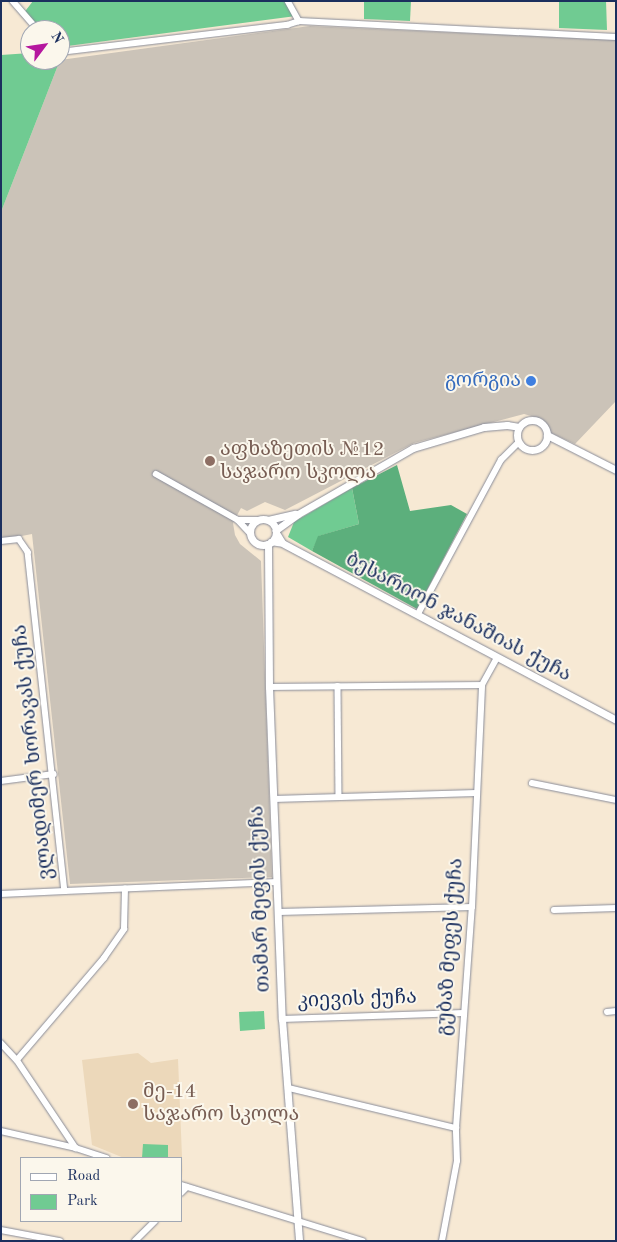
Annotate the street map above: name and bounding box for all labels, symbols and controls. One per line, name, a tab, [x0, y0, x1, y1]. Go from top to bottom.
north arrow	[20, 20, 70, 70]
text: N	[48, 30, 66, 46]
place label: გორგია	[445, 369, 521, 393]
marker: გორგია	[525, 375, 537, 387]
place label: აფხაზეთის №12 საჯარო სკოლა	[220, 438, 384, 485]
marker: აფხაზეთის №12 საჯარო სკოლა	[204, 455, 216, 467]
street label: ბესარიონ ჯანაშიას ქუჩა	[341, 548, 575, 688]
street label: ვლადიმერ ხორავას ქუჩა	[9, 623, 59, 881]
street label: თამარ მეფის ქუჩა	[246, 805, 276, 993]
street label: გუბაზ მეფეს ქუჩა	[433, 857, 469, 1037]
street label: კიევის ქუჩა	[297, 986, 417, 1014]
place label: მე-14 საჯარო სკოლა	[143, 1080, 299, 1127]
marker: მე-14 საჯარო სკოლა	[127, 1098, 139, 1110]
legend	[20, 1157, 182, 1222]
text: Road	[67, 1169, 100, 1184]
text: Park	[67, 1194, 98, 1209]

